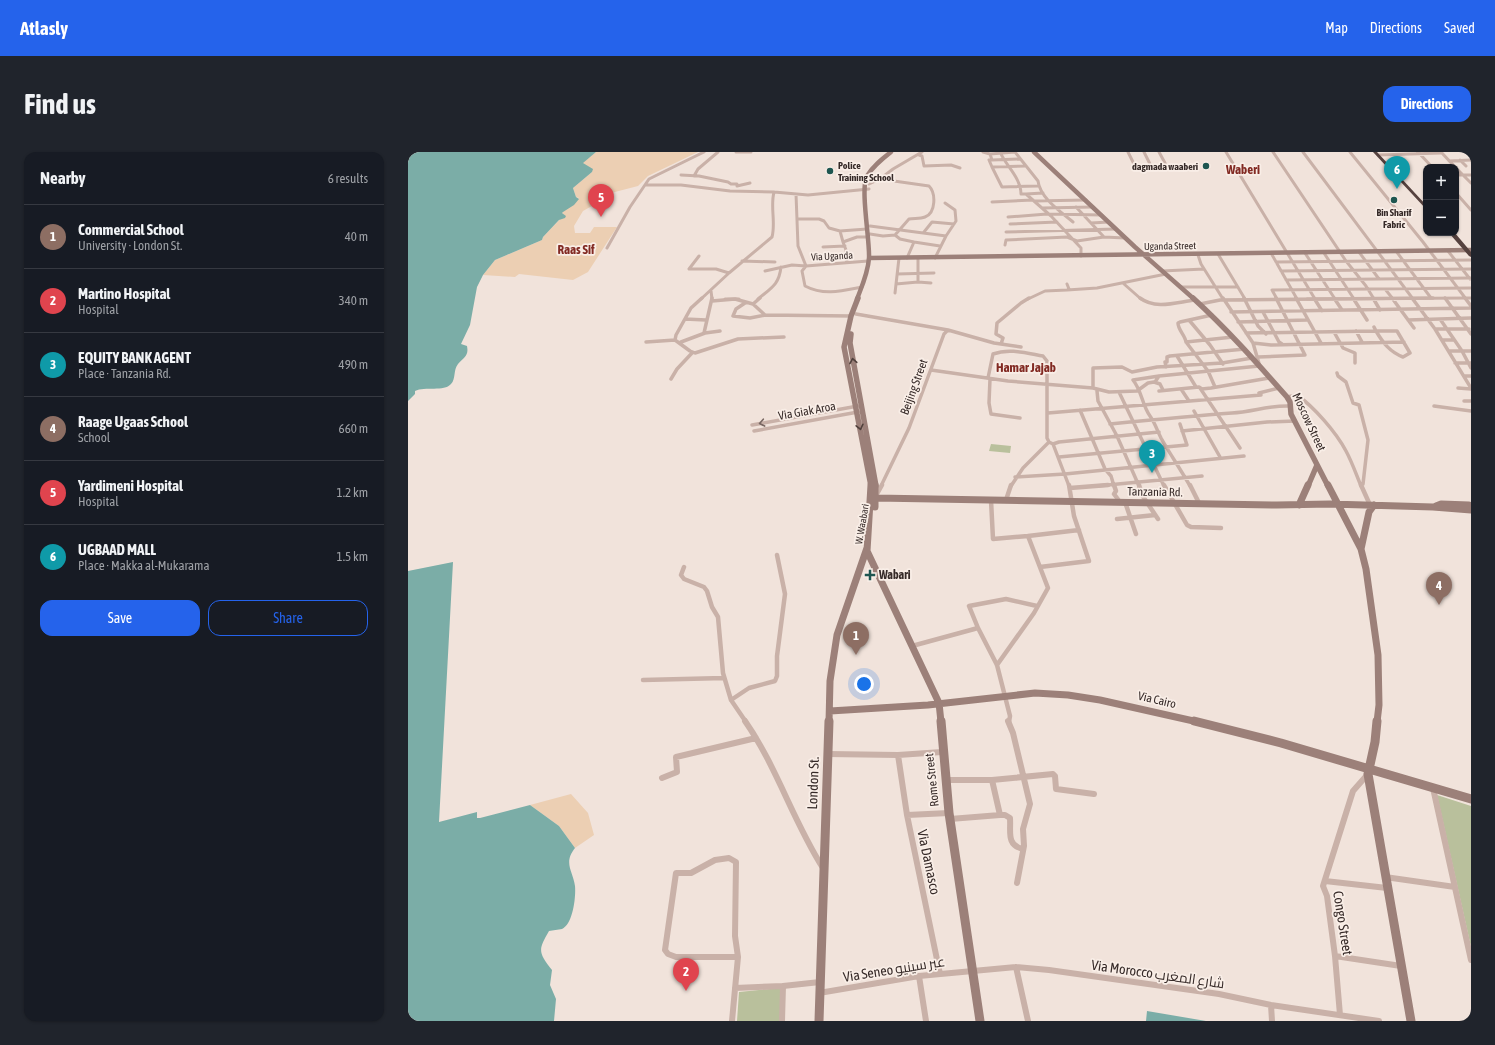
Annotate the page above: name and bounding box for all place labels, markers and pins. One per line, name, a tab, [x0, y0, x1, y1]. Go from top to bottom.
pin: 6	[1384, 156, 1410, 189]
place label: Police Training School	[838, 160, 894, 183]
place label: dagmada waaberi	[1132, 161, 1198, 172]
marker: dagmada waaberi	[1201, 161, 1211, 171]
marker: Police Training School	[825, 166, 835, 176]
pin: 5	[588, 184, 614, 217]
marker: Bin Sharif Fabric	[1389, 195, 1399, 205]
place label: Bin Sharif Fabric	[1377, 207, 1412, 230]
pin: 3	[1139, 440, 1165, 473]
place label: Wabari	[878, 568, 911, 582]
marker: Wabari	[864, 569, 876, 581]
pin: 4	[1426, 572, 1452, 605]
pin: 1	[843, 622, 869, 655]
pin: 2	[673, 958, 699, 991]

